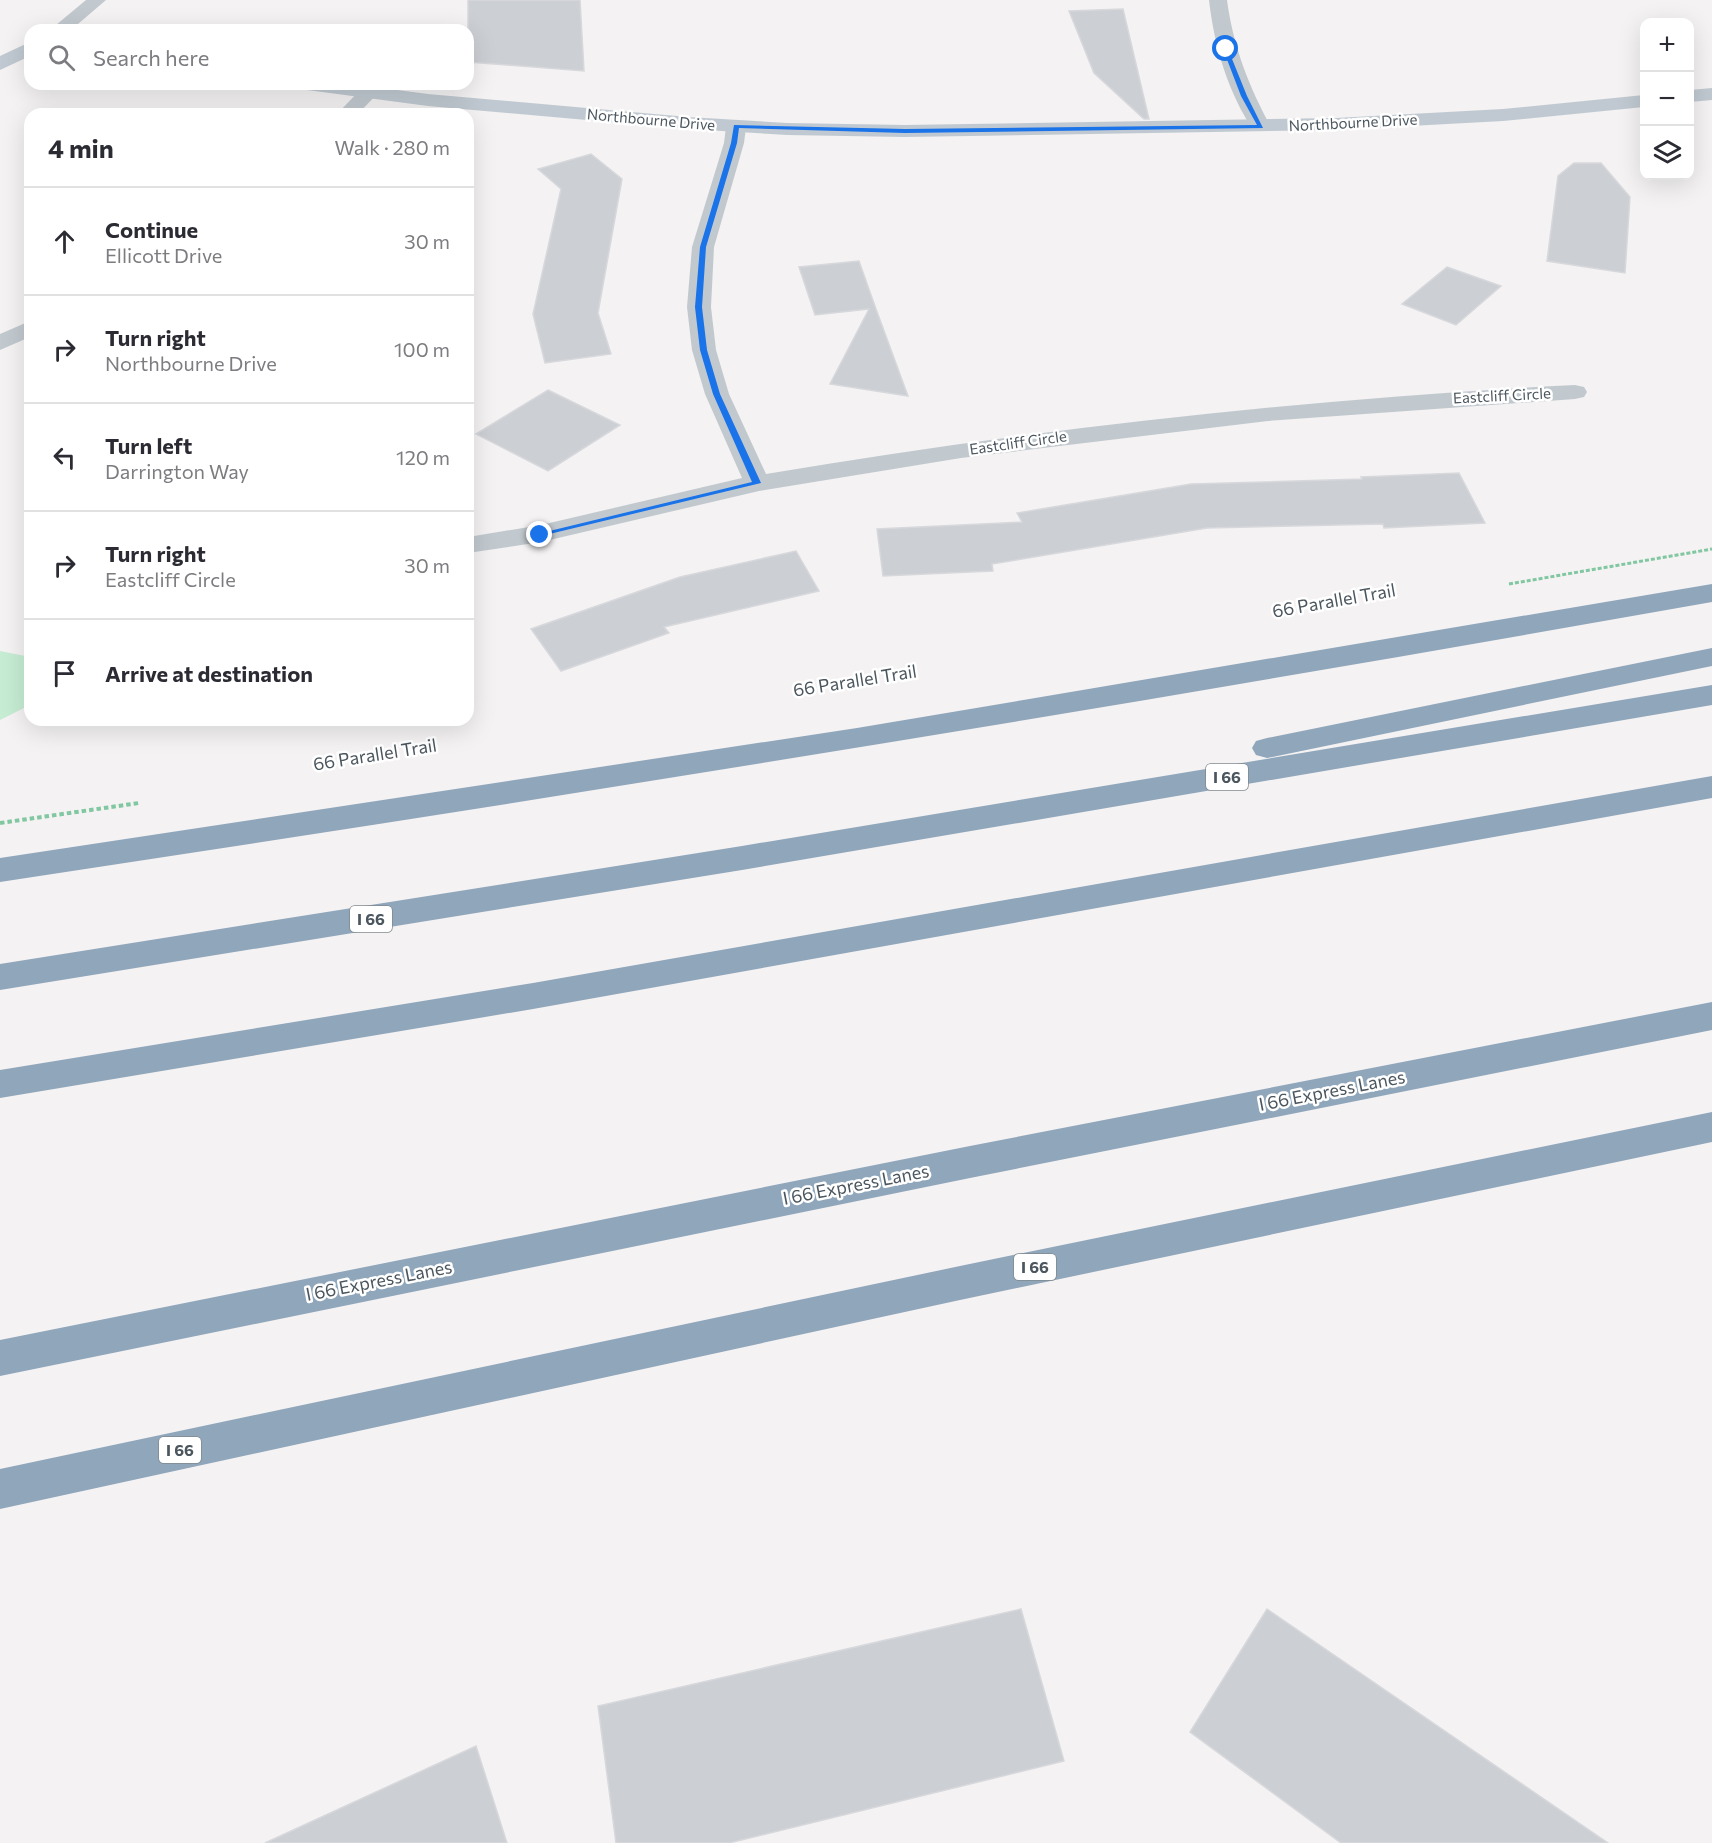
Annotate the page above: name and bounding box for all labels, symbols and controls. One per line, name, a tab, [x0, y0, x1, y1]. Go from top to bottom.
map controls	[1640, 18, 1694, 180]
button: +	[1640, 18, 1694, 72]
search box	[24, 24, 474, 90]
route start	[1212, 35, 1238, 61]
icon: search	[45, 41, 78, 74]
text: Search here	[93, 44, 209, 71]
button: −	[1640, 72, 1694, 126]
street label: Northbourne Drive	[586, 104, 716, 134]
street label: Northbourne Drive	[1288, 110, 1418, 134]
button: layers	[1640, 126, 1694, 180]
text: 4 min	[48, 132, 114, 163]
text: Walk · 280 m	[334, 135, 450, 159]
text: Continue	[105, 216, 198, 243]
icon: ahead	[48, 225, 81, 258]
text: 30 m	[404, 229, 450, 253]
text: Ellicott Drive	[105, 243, 222, 267]
text: Turn right	[105, 324, 206, 351]
icon: right	[48, 333, 81, 366]
text: 100 m	[394, 337, 450, 361]
text: Northbourne Drive	[105, 351, 277, 375]
street label: Eastcliff Circle	[1453, 383, 1551, 407]
street label: Eastcliff Circle	[968, 426, 1068, 458]
text: Turn left	[105, 432, 192, 459]
icon: left	[48, 441, 81, 474]
text: 120 m	[396, 445, 450, 469]
text: Darrington Way	[105, 459, 249, 483]
route end	[526, 521, 552, 547]
text: Turn right	[105, 540, 206, 567]
icon: right	[48, 549, 81, 582]
text: 30 m	[404, 553, 450, 577]
text: Eastcliff Circle	[105, 567, 236, 591]
street label: 66 Parallel Trail	[1270, 578, 1397, 622]
icon: arrive	[48, 657, 81, 690]
street label: 66 Parallel Trail	[792, 659, 918, 701]
text: Arrive at destination	[105, 660, 313, 687]
street label: 66 Parallel Trail	[312, 733, 438, 775]
road number: I 66	[1206, 764, 1248, 790]
road number: I 66	[350, 906, 392, 932]
street label: I 66 Express Lanes	[1257, 1065, 1407, 1115]
street label: I 66 Express Lanes	[781, 1159, 931, 1209]
road number: I 66	[1014, 1254, 1056, 1280]
street label: I 66 Express Lanes	[304, 1255, 454, 1305]
road number: I 66	[159, 1437, 201, 1463]

